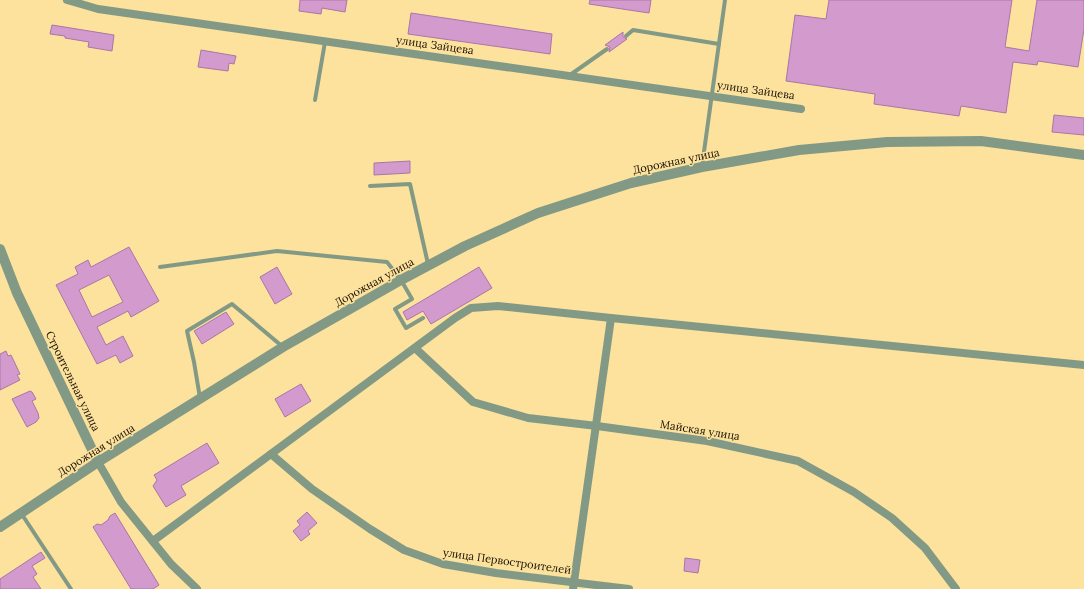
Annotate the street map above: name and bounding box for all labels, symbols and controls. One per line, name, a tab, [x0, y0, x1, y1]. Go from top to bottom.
street label: улица Зайцева	[395, 33, 475, 57]
street label: улица Зайцева	[716, 78, 796, 102]
street label: Дорожная улица	[631, 145, 721, 177]
street label: Дорожная улица	[332, 254, 416, 310]
street label: Строительная улица	[43, 329, 103, 434]
street label: Майская улица	[659, 417, 741, 443]
street label: Дорожная улица	[55, 420, 138, 479]
street label: улица Первостроителей	[442, 545, 572, 577]

